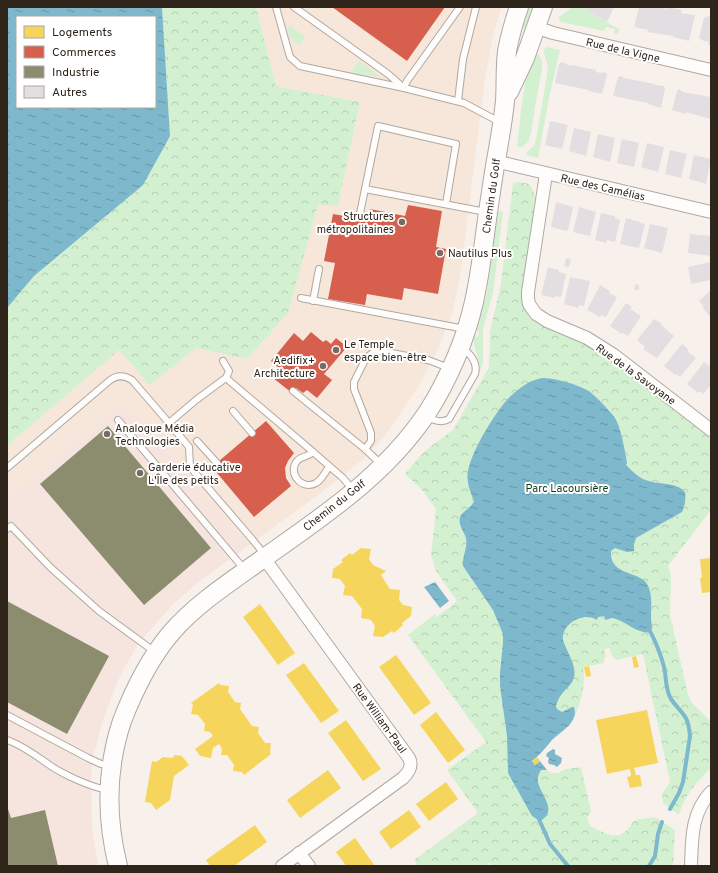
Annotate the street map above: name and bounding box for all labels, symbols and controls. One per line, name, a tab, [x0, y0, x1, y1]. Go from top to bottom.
legend	[16, 16, 156, 108]
text: Logements	[52, 25, 112, 41]
street label: Rue de la Vigne	[584, 36, 661, 66]
text: Commerces	[52, 45, 116, 61]
text: Industrie	[52, 65, 100, 81]
text: Autres	[52, 85, 87, 101]
street label: Chemin du Golf	[480, 157, 504, 235]
street label: Rue des Camélias	[559, 171, 647, 205]
place label: Structures métropolitaines	[317, 210, 394, 237]
marker: Structures métropolitaines	[397, 217, 407, 227]
place label: Nautilus Plus	[448, 247, 512, 261]
marker: Nautilus Plus	[435, 248, 445, 258]
place label: Le Temple espace bien-être	[344, 338, 427, 365]
street label: Rue de la Savoyane	[593, 341, 678, 409]
marker: Le Temple espace bien-être	[331, 345, 341, 355]
place label: Aedifix+ Architecture	[253, 354, 315, 381]
marker: Aedifix+ Architecture	[318, 361, 328, 371]
place label: Analogue Média Technologies	[115, 422, 194, 449]
marker: Analogue Média Technologies	[102, 429, 112, 439]
place label: Garderie éducative L'Île des petits	[148, 461, 241, 488]
marker: Garderie éducative L'Île des petits	[135, 468, 145, 478]
street label: Chemin du Golf	[301, 477, 369, 535]
park label: Parc Lacoursière	[526, 482, 608, 496]
street label: Rue William-Paul	[349, 681, 409, 756]

